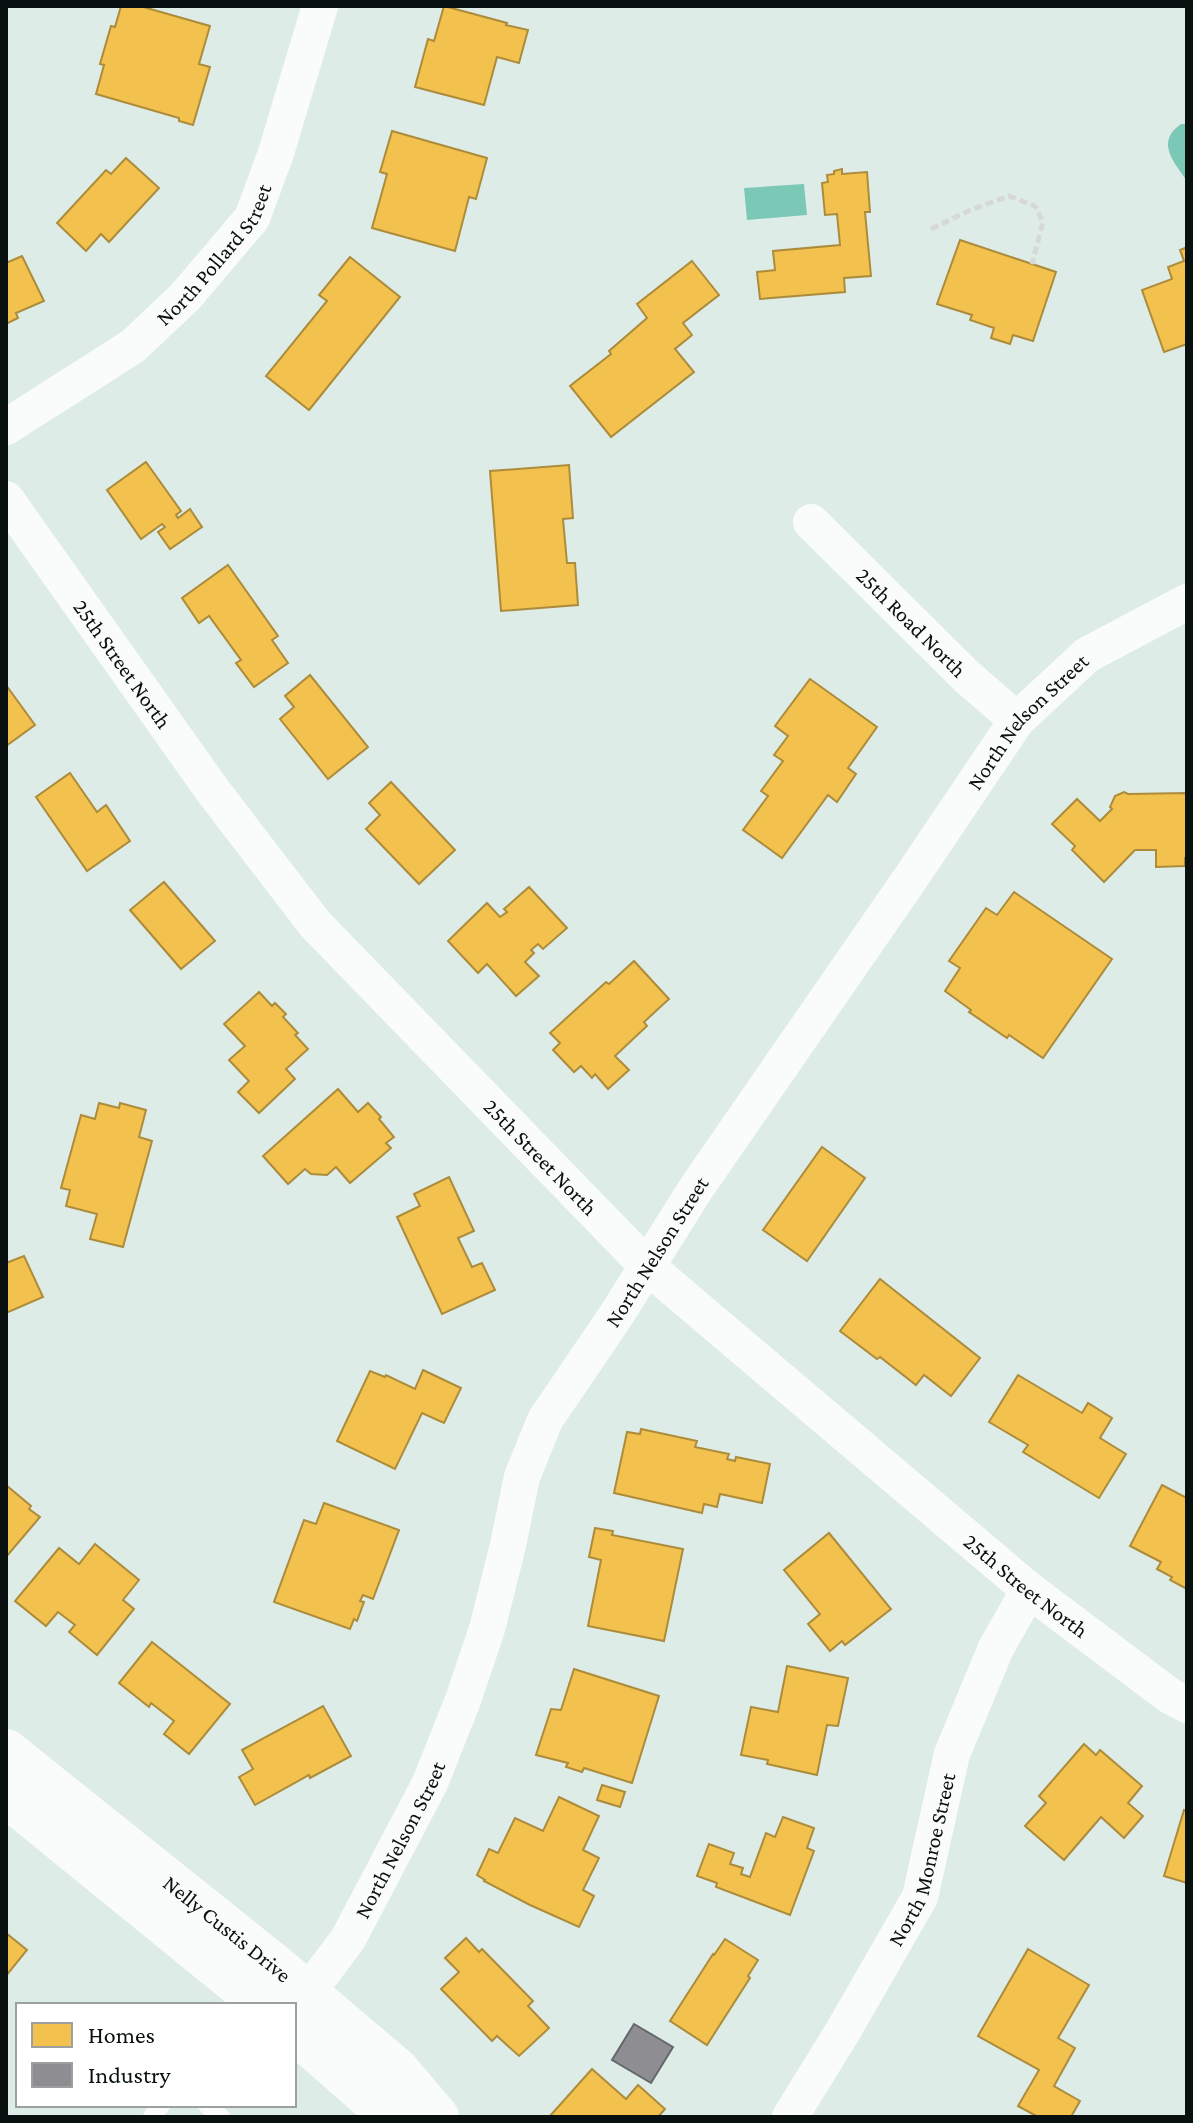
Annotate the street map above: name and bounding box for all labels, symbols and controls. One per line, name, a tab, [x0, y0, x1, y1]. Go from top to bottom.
street label: North Pollard Street	[151, 180, 276, 330]
street label: 25th Road North	[851, 562, 972, 682]
street label: 25th Street North	[69, 595, 177, 733]
street label: North Nelson Street	[961, 648, 1094, 794]
street label: 25th Street North	[479, 1094, 603, 1220]
street label: North Nelson Street	[600, 1171, 714, 1332]
street label: 25th Street North	[959, 1528, 1093, 1643]
street label: North Nelson Street	[349, 1757, 450, 1922]
street label: North Monroe Street	[882, 1770, 960, 1950]
street label: Nelly Custis Drive	[159, 1870, 297, 1987]
legend	[16, 2003, 296, 2107]
text: Homes	[88, 2021, 155, 2048]
text: Industry	[88, 2061, 171, 2088]

